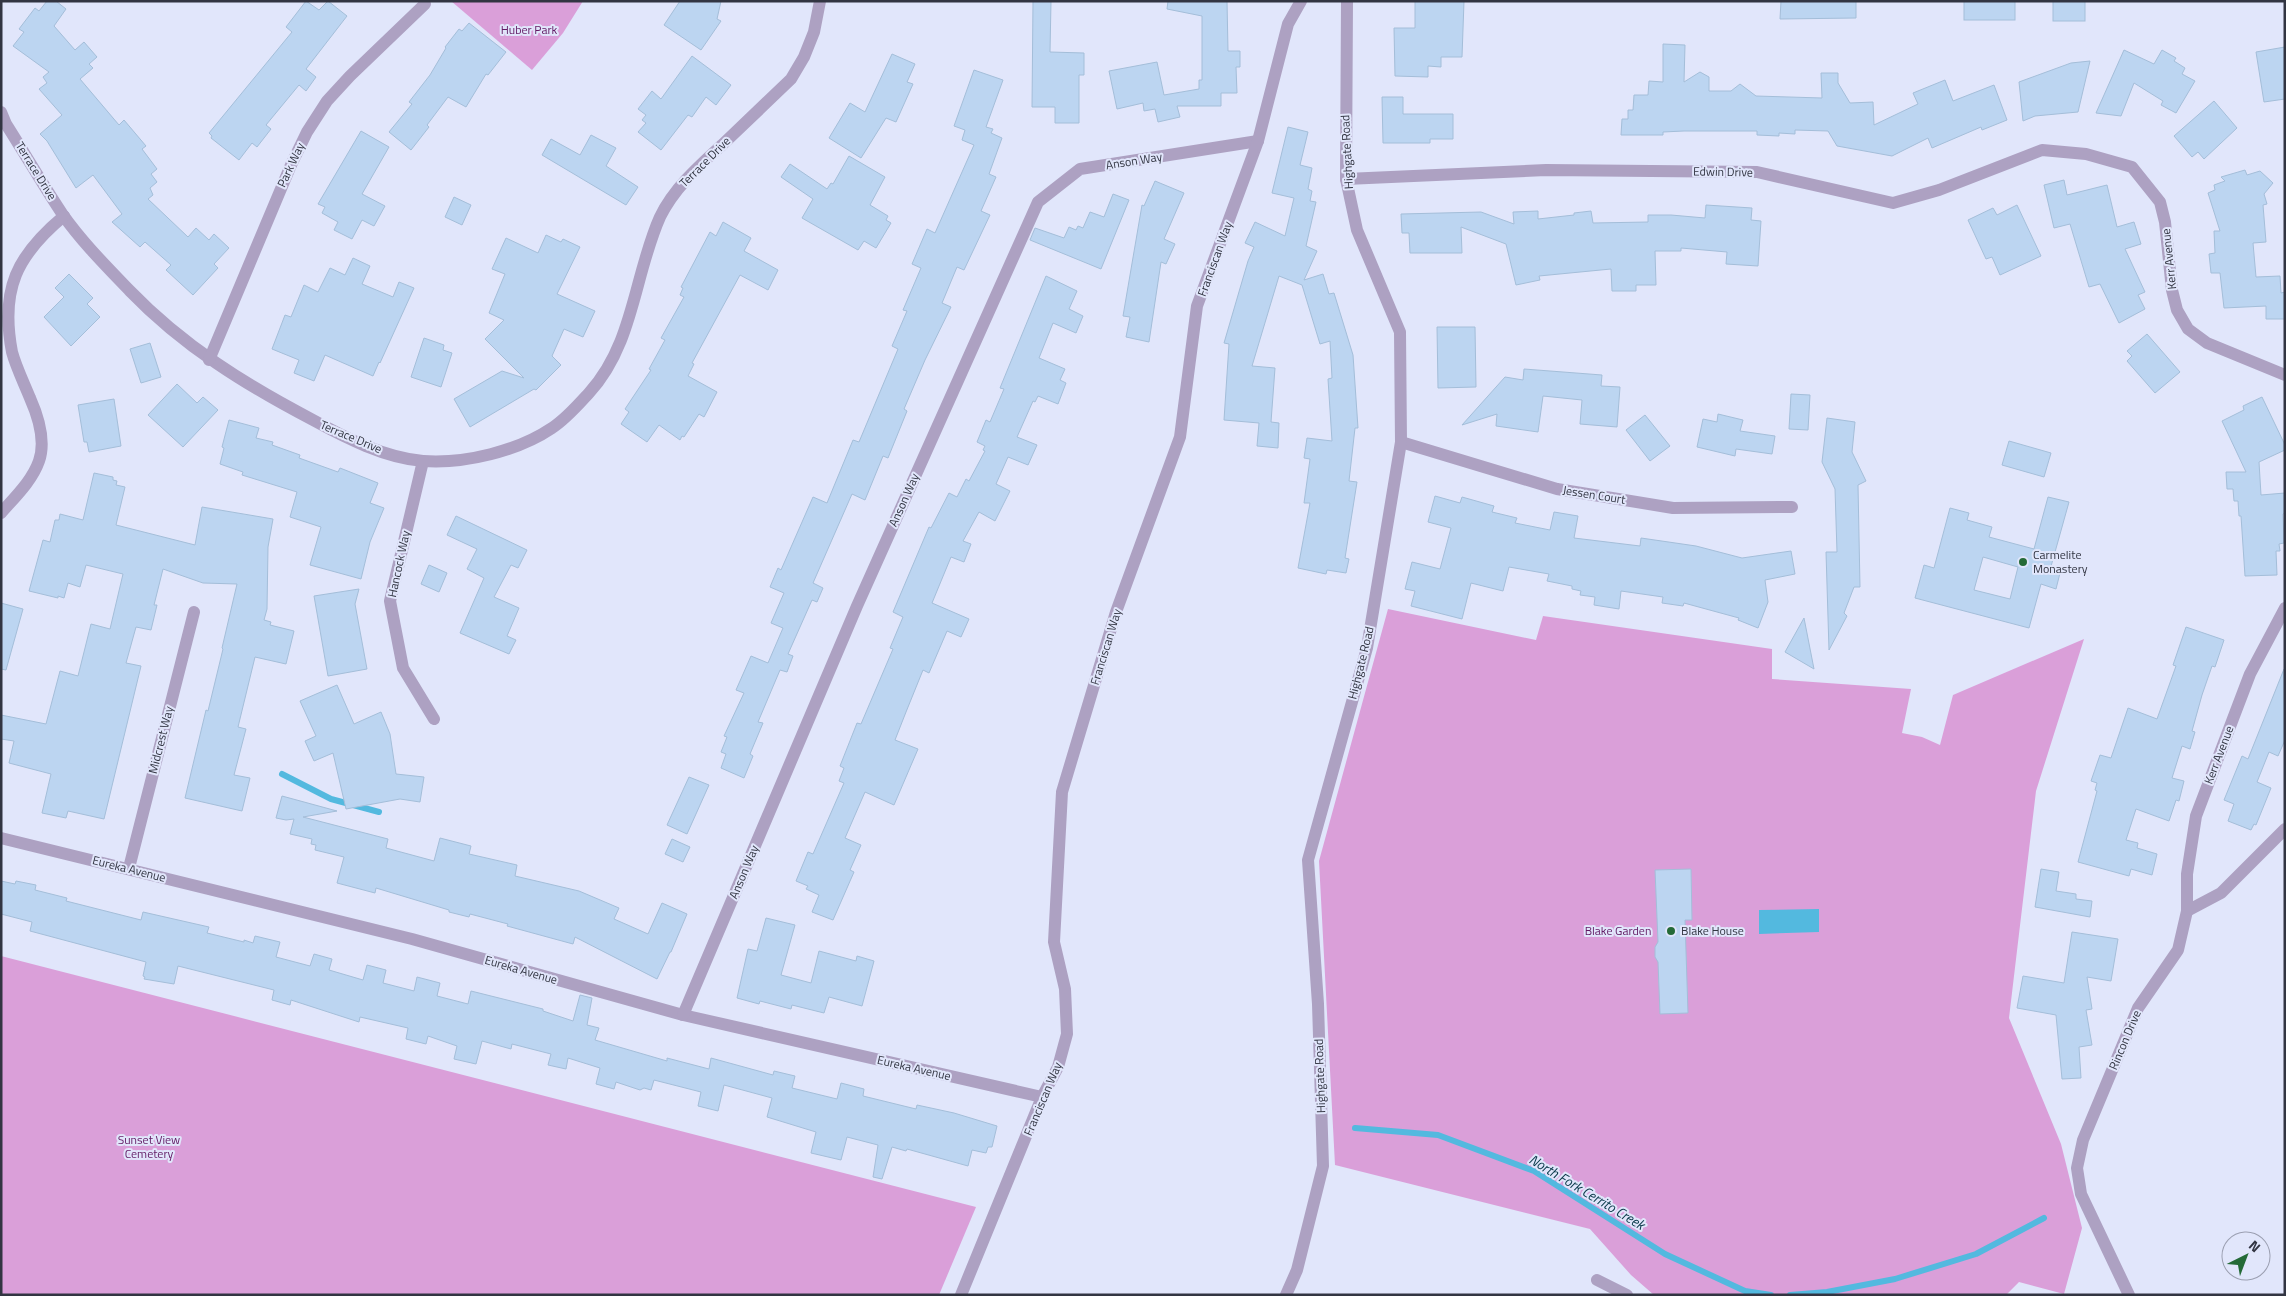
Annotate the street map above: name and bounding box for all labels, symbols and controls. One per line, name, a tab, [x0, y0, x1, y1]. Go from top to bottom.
park label: Huber Park	[501, 20, 558, 39]
street label: Highgate Road	[1335, 114, 1358, 190]
street label: Terrace Drive	[675, 132, 735, 192]
street label: Terrace Drive	[11, 138, 62, 204]
street label: Park Way	[272, 139, 309, 190]
street label: Anson Way	[1104, 147, 1164, 174]
street label: Edwin Drive	[1693, 161, 1753, 182]
street label: Franciscan Way	[1192, 218, 1237, 299]
street label: Kerr Avenue	[2156, 228, 2181, 290]
street label: Terrace Drive	[317, 415, 385, 458]
street label: Anson Way	[883, 470, 924, 530]
street label: Jessen Court	[1561, 480, 1628, 509]
street label: Hancock Way	[382, 529, 415, 599]
place label: Carmelite Monastery	[2033, 545, 2088, 578]
marker: Carmelite Monastery	[2017, 556, 2029, 568]
street label: Franciscan Way	[1085, 606, 1126, 687]
street label: Highgate Road	[1342, 624, 1379, 701]
street label: Midcrest Way	[143, 704, 178, 776]
street label: Kerr Avenue	[2199, 723, 2238, 787]
street label: Anson Way	[724, 842, 763, 902]
street label: Eureka Avenue	[90, 850, 168, 887]
park label: Blake Garden	[1585, 921, 1651, 940]
place label: Blake House	[1681, 921, 1744, 940]
marker: Blake House	[1665, 925, 1677, 937]
street label: Eureka Avenue	[483, 950, 560, 989]
street label: Rincon Drive	[2103, 1007, 2146, 1073]
street label: Highgate Road	[1309, 1038, 1330, 1114]
street label: Eureka Avenue	[875, 1050, 953, 1085]
street label: Franciscan Way	[1018, 1059, 1067, 1139]
park label: Sunset View Cemetery	[118, 1130, 180, 1163]
water label: North Fork Cerrito Creek	[1525, 1149, 1651, 1235]
north arrow	[2221, 1231, 2271, 1281]
text: N	[2244, 1235, 2266, 1257]

